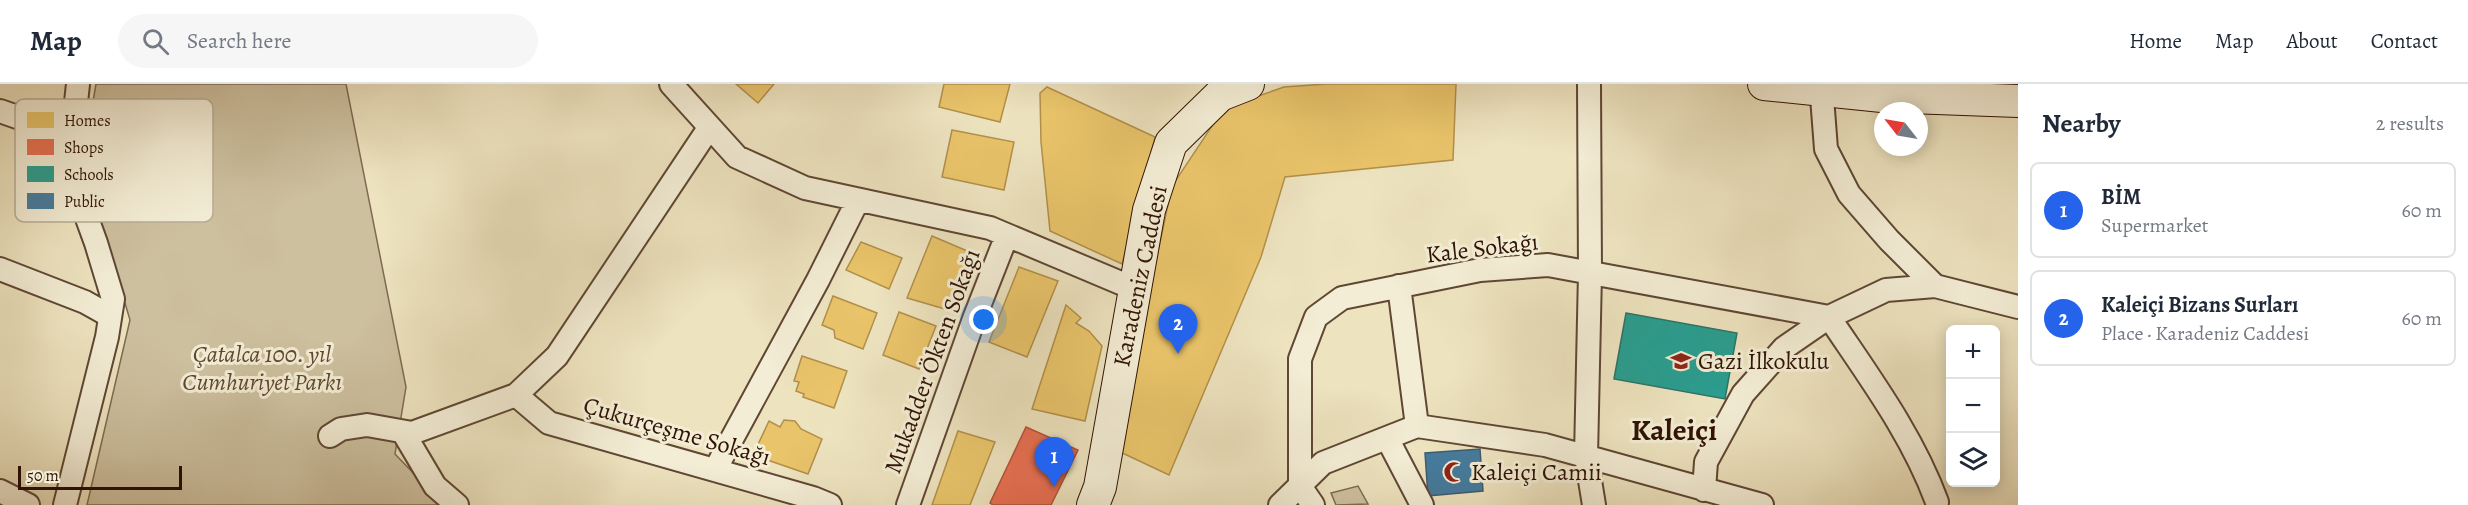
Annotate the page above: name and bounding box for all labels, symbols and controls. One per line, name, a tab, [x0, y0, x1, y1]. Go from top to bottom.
search box	[118, 14, 538, 68]
text: Map	[30, 22, 82, 60]
icon: search	[139, 25, 172, 58]
text: Search here	[187, 26, 291, 56]
text: Home	[2129, 27, 2182, 55]
text: Map	[2215, 27, 2253, 55]
text: About	[2286, 27, 2338, 55]
text: Contact	[2371, 27, 2438, 55]
legend	[15, 99, 213, 222]
north arrow	[1874, 102, 1928, 156]
text: Nearby	[2042, 106, 2121, 141]
text: Homes	[64, 110, 111, 132]
text: 2 results	[2376, 110, 2444, 137]
text: Shops	[64, 137, 104, 159]
text: Schools	[64, 164, 114, 186]
street label: Karadeniz Caddesi	[1105, 182, 1175, 370]
text: BİM	[2101, 182, 2141, 212]
text: Public	[64, 191, 105, 213]
text: 1	[2060, 197, 2067, 224]
text: 60 m	[2402, 197, 2442, 224]
text: Supermarket	[2101, 212, 2208, 239]
street label: Kale Sokağı	[1424, 225, 1540, 271]
street label: Mukadder Ökten Sokağı	[876, 244, 988, 478]
text: Kaleiçi Bizans Surları	[2101, 290, 2299, 320]
pin: 2	[1158, 304, 1198, 354]
your location	[969, 305, 998, 334]
text: 2	[2059, 305, 2068, 332]
text: 60 m	[2402, 305, 2442, 332]
text: Place · Karadeniz Caddesi	[2101, 320, 2309, 347]
map controls	[1946, 325, 2000, 487]
button: +	[1946, 325, 2000, 379]
park label: Çatalca 100. yıl Cumhuriyet Parkı	[182, 338, 342, 398]
place label: Gazi İlkokulu	[1698, 345, 1829, 377]
school or university icon: Gazi İlkokulu	[1669, 349, 1693, 373]
button: −	[1946, 379, 2000, 433]
street label: Çukurçeşme Sokağı	[580, 389, 774, 473]
district label: Kaleiçi	[1631, 410, 1717, 450]
button: layers	[1946, 433, 2000, 487]
pin: 1	[1034, 438, 1074, 487]
place label: Kaleiçi Camii	[1471, 456, 1602, 488]
mosque icon: Kaleiçi Camii	[1442, 460, 1466, 484]
scale bar	[18, 463, 182, 490]
text: 50 m	[27, 465, 59, 487]

